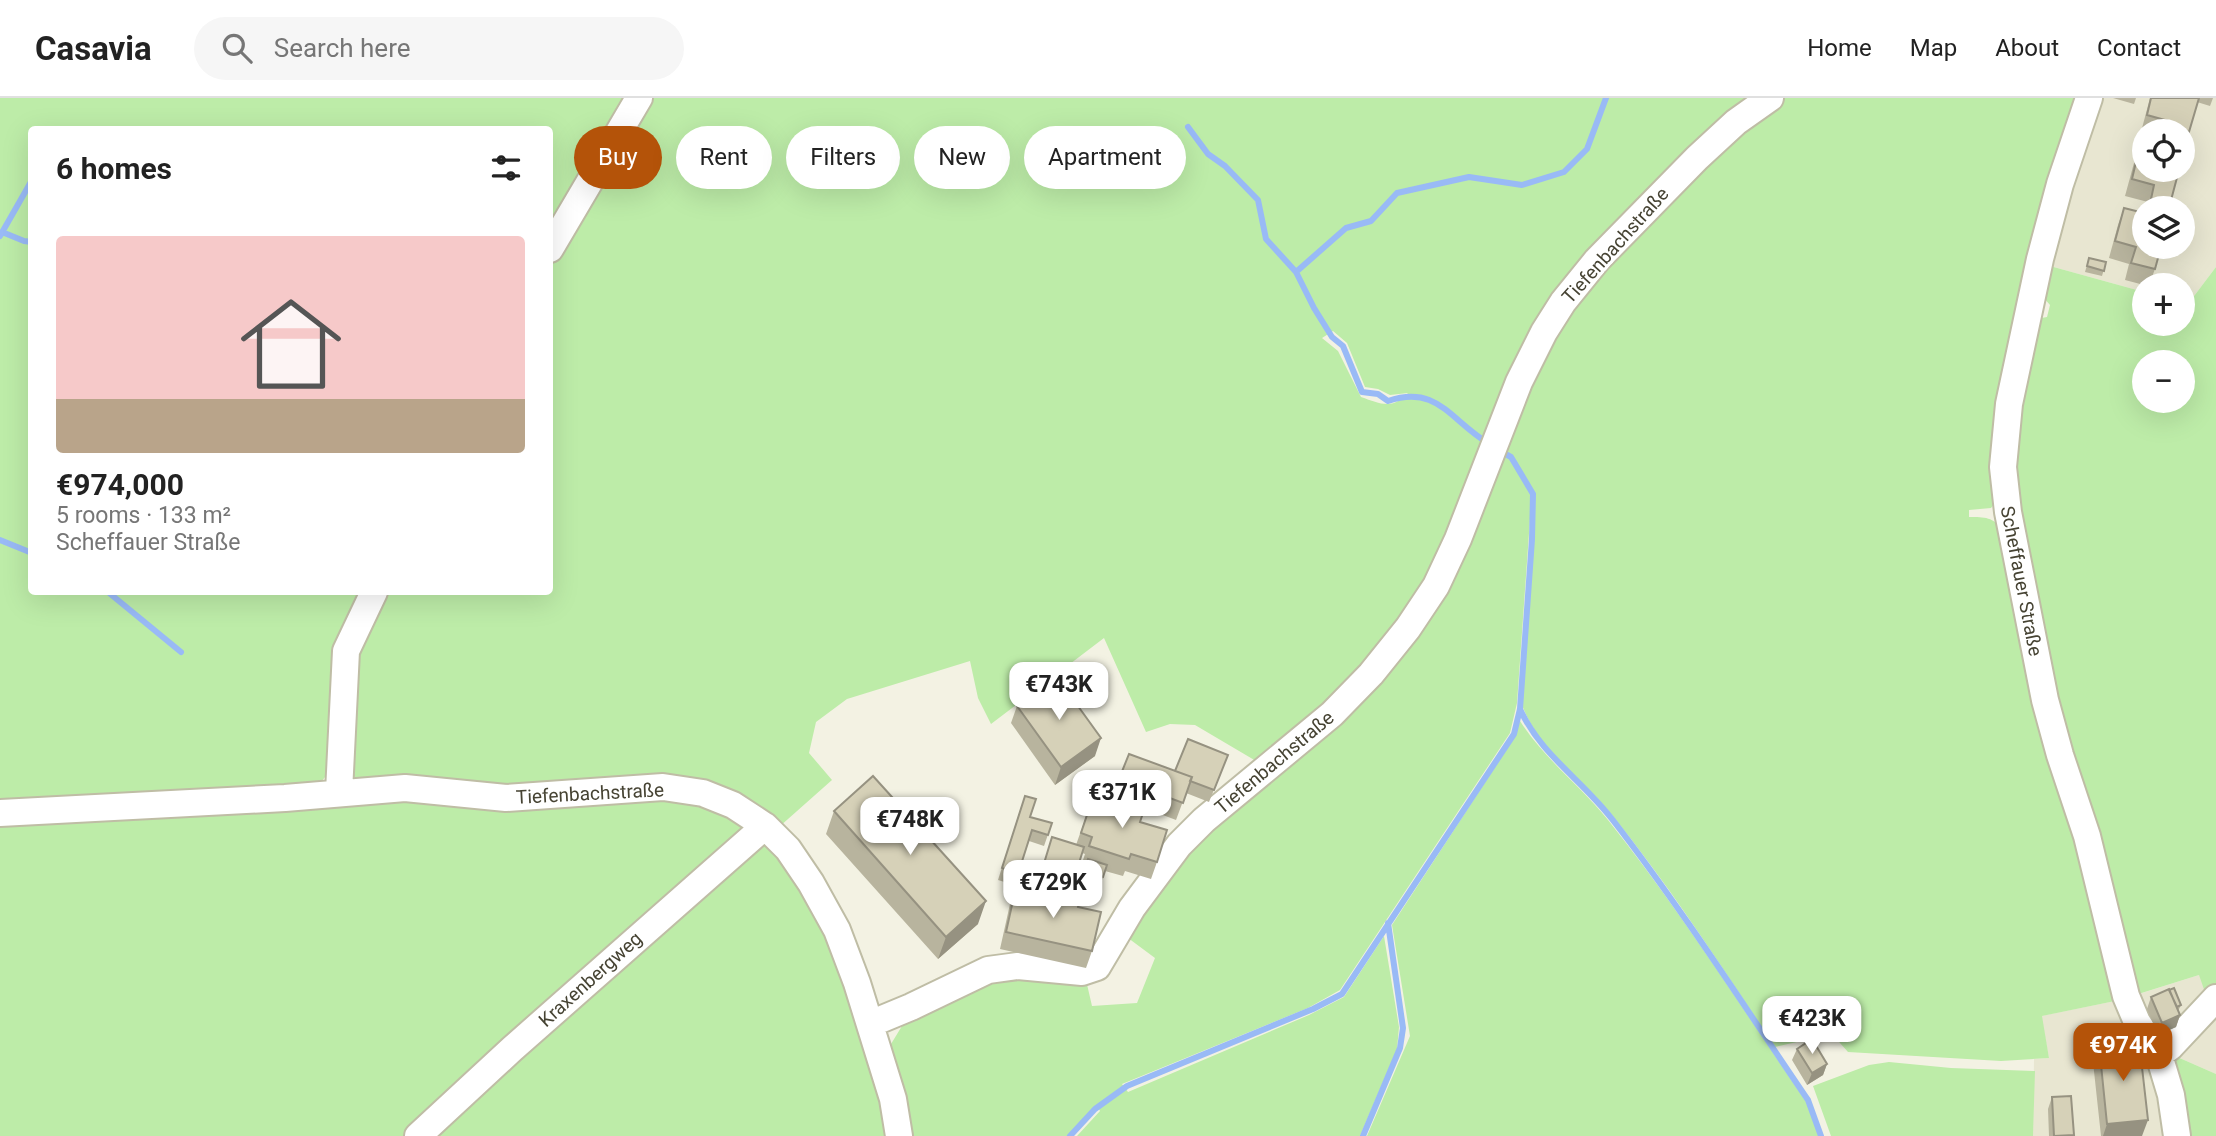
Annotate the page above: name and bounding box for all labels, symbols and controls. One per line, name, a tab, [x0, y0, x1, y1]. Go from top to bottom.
search box	[194, 17, 684, 80]
text: Casavia	[35, 29, 152, 68]
icon: search	[218, 29, 256, 67]
text: Search here	[274, 33, 411, 63]
text: Home	[1807, 34, 1872, 62]
text: Map	[1910, 34, 1957, 62]
text: About	[1995, 34, 2059, 62]
text: Contact	[2097, 34, 2181, 62]
map controls	[2132, 119, 2195, 413]
button: locate	[2132, 119, 2195, 182]
chip: Buy	[574, 126, 662, 189]
chip: Rent	[676, 126, 772, 189]
chip: Filters	[786, 126, 900, 189]
chip: New	[914, 126, 1010, 189]
chip: Apartment	[1024, 126, 1186, 189]
icon: filters	[487, 149, 525, 187]
text: 6 homes	[56, 151, 172, 186]
street label: Tiefenbachstraße	[1557, 183, 1674, 308]
button: layers	[2132, 196, 2195, 259]
button: +	[2132, 273, 2195, 336]
icon: home	[228, 281, 354, 407]
button: −	[2132, 350, 2195, 413]
text: €974,000	[56, 467, 184, 502]
text: 5 rooms · 133 m²	[56, 502, 231, 529]
street label: Scheffauer Straße	[1996, 504, 2047, 658]
text: Scheffauer Straße	[56, 529, 240, 556]
pin: €743K	[1010, 662, 1108, 722]
text: €743K	[1025, 671, 1093, 698]
street label: Tiefenbachstraße	[1210, 706, 1338, 819]
pin: €371K	[1073, 770, 1171, 830]
street label: Tiefenbachstraße	[515, 778, 665, 809]
text: €371K	[1088, 779, 1156, 806]
pin: €748K	[861, 798, 959, 857]
text: €748K	[876, 806, 944, 833]
pin: €729K	[1004, 860, 1102, 920]
text: €729K	[1019, 869, 1087, 896]
street label: Kraxenbergweg	[534, 927, 647, 1032]
pin: €423K	[1763, 996, 1861, 1056]
text: €423K	[1778, 1005, 1846, 1032]
pin: €974K	[2074, 1024, 2172, 1083]
text: €974K	[2089, 1032, 2157, 1059]

